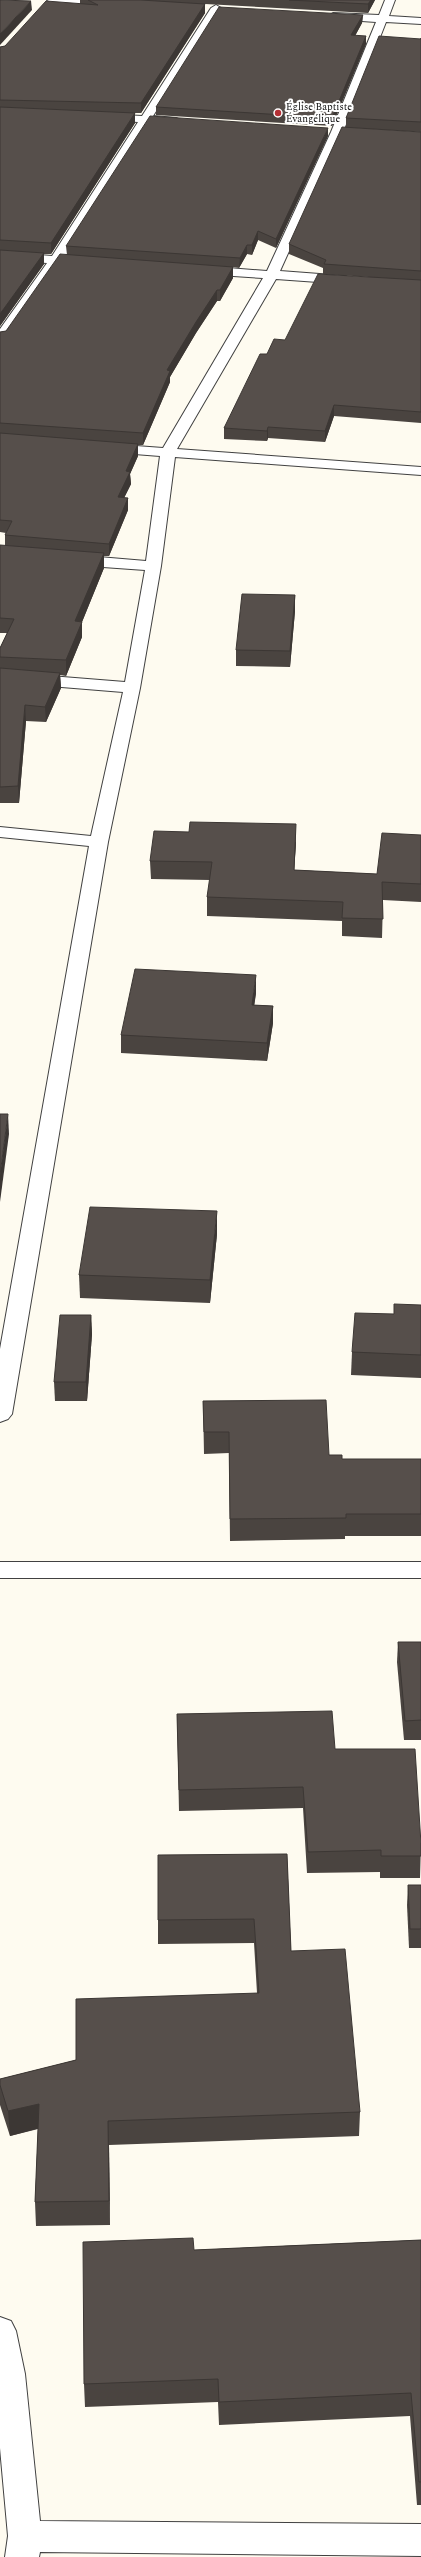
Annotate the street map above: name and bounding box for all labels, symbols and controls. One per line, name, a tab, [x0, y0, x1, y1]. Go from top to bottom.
place label: Église Baptiste Évangélique	[286, 99, 352, 127]
marker: Église Baptiste Évangélique	[273, 108, 283, 118]

